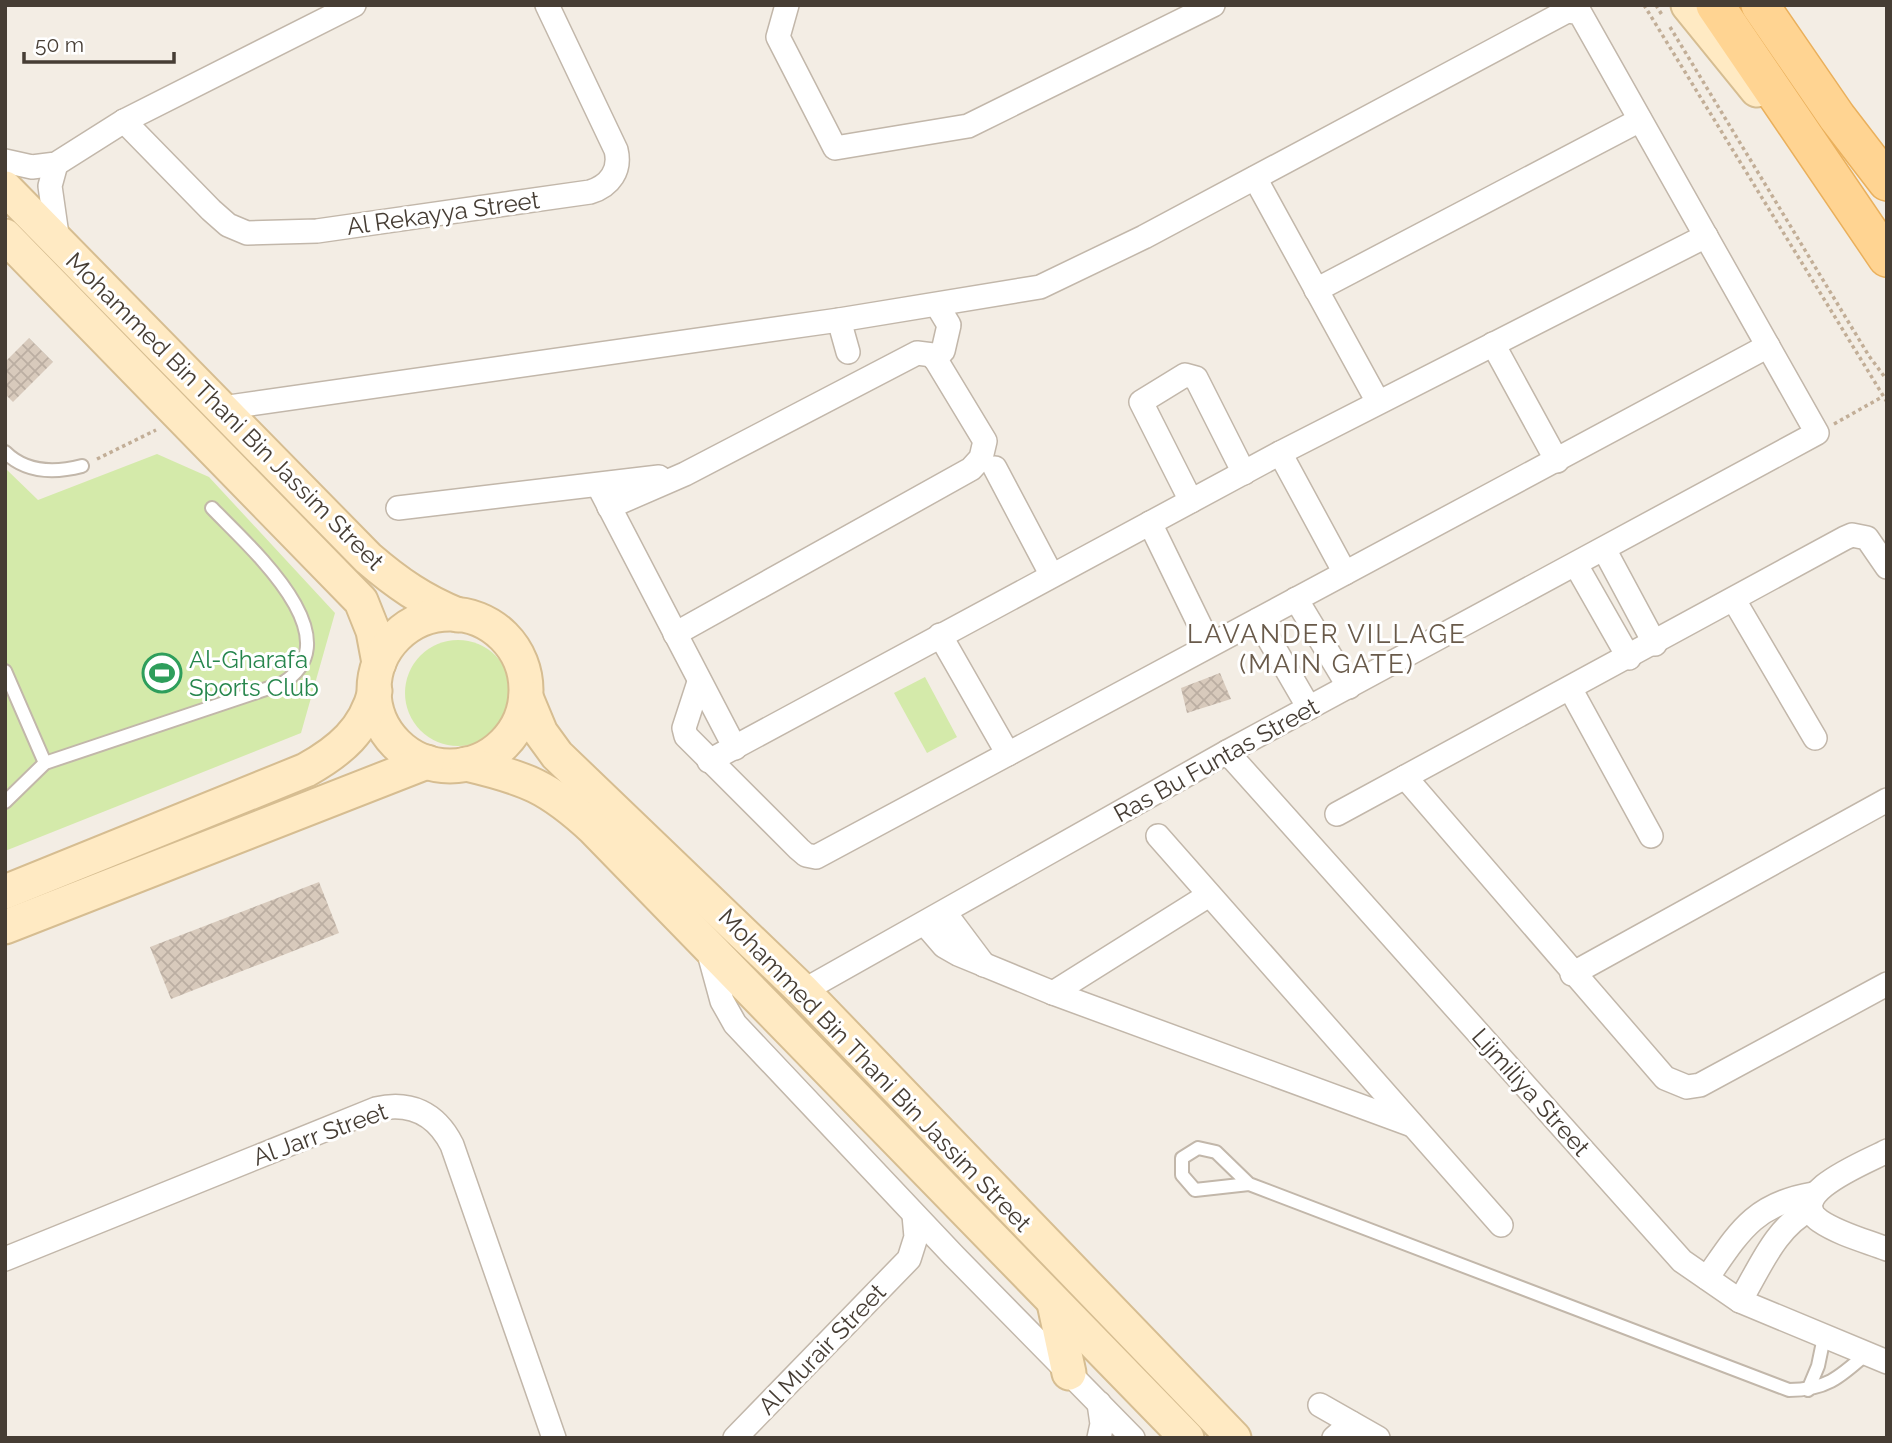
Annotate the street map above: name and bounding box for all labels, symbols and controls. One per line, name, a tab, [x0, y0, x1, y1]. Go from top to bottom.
scale bar	[24, 21, 175, 65]
text: 50 m	[35, 32, 84, 57]
street label: Al Rekayya Street	[345, 185, 541, 241]
street label: Mohammed Bin Thani Bin Jassim Street	[60, 246, 390, 576]
district label: LAVANDER VILLAGE (MAIN GATE)	[1187, 619, 1467, 679]
place label: Al-Gharafa Sports Club	[189, 645, 319, 702]
sports icon: Al-Gharafa Sports Club	[141, 652, 183, 694]
street label: Ras Bu Funtas Street	[1109, 692, 1323, 828]
street label: Mohammed Bin Thani Bin Jassim Street	[713, 903, 1037, 1237]
street label: Lijmiliya Street	[1466, 1022, 1596, 1162]
street label: Al Jarr Street	[249, 1096, 391, 1172]
street label: Al Murair Street	[752, 1278, 892, 1420]

